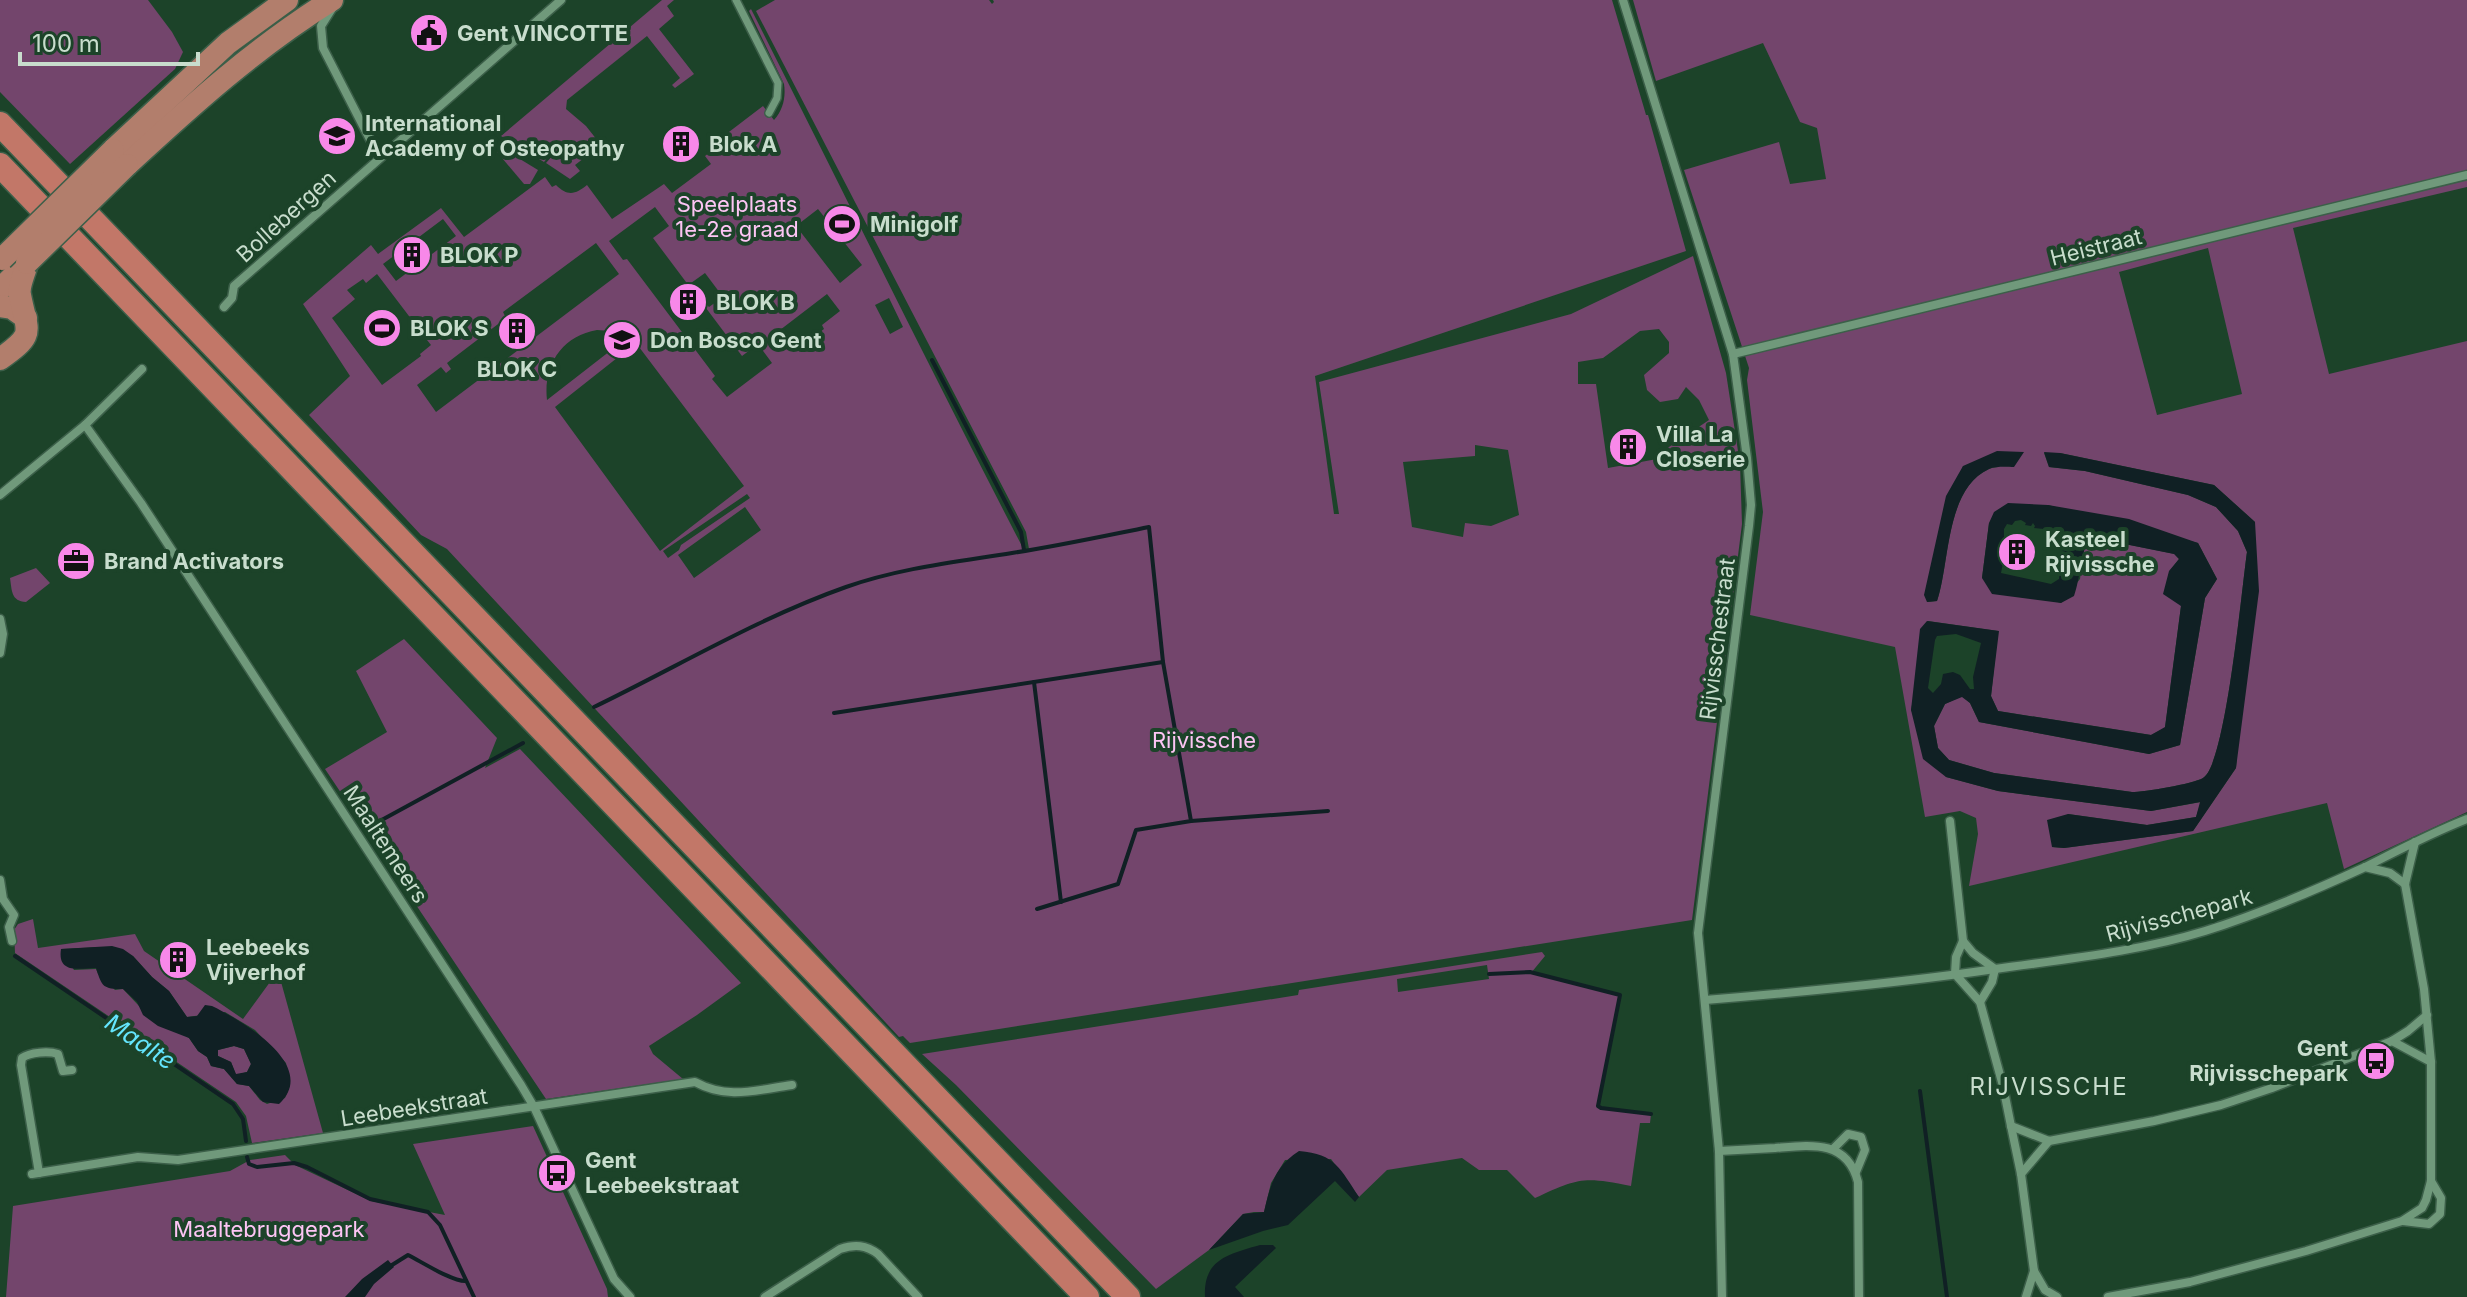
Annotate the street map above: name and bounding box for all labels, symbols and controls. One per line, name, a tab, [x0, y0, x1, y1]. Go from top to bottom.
public building icon: Gent VINCOTTE	[408, 12, 450, 54]
scale bar	[20, 16, 198, 66]
place label: Gent VINCOTTE	[457, 20, 628, 46]
text: 100 m	[32, 29, 100, 58]
place label: International Academy of Osteopathy	[365, 110, 625, 161]
school or university icon: International Academy of Osteopathy	[316, 115, 358, 157]
building icon: Blok A	[660, 123, 702, 165]
place label: Blok A	[709, 131, 777, 157]
street label: Bollebergen	[231, 165, 341, 267]
park label: Speelplaats 1e-2e graad	[675, 191, 799, 242]
sports icon: Minigolf	[821, 203, 863, 245]
place label: Minigolf	[870, 211, 958, 237]
street label: Heistraat	[2047, 223, 2145, 271]
building icon: BLOK P	[391, 234, 433, 276]
place label: BLOK P	[440, 242, 519, 268]
building icon: BLOK B	[667, 281, 709, 323]
place label: BLOK B	[716, 289, 795, 315]
sports icon: BLOK S	[361, 307, 403, 349]
building icon: BLOK C	[496, 310, 538, 352]
place label: BLOK S	[410, 315, 489, 341]
school or university icon: Don Bosco Gent	[601, 319, 643, 361]
place label: Don Bosco Gent	[650, 327, 822, 353]
place label: BLOK C	[477, 356, 557, 382]
place label: Villa La Closerie	[1656, 421, 1745, 472]
building icon: Villa La Closerie	[1607, 426, 1649, 468]
place label: Kasteel Rijvissche	[2045, 526, 2155, 577]
building icon: Kasteel Rijvissche	[1996, 531, 2038, 573]
office icon: Brand Activators	[55, 540, 97, 582]
place label: Brand Activators	[104, 548, 284, 574]
street label: Rijvisschestraat	[1694, 556, 1740, 722]
park label: Rijvissche	[1152, 727, 1256, 753]
street label: Maaltemeers	[338, 780, 434, 908]
street label: Rijvisschepark	[2103, 883, 2255, 947]
place label: Leebeeks Vijverhof	[206, 934, 310, 985]
building icon: Leebeeks Vijverhof	[157, 939, 199, 981]
water label: Maalte	[100, 1008, 181, 1076]
place label: Gent Rijvisschepark	[2189, 1035, 2348, 1086]
bus stop icon: Gent Rijvisschepark	[2355, 1040, 2397, 1082]
district label: RIJVISSCHE	[1969, 1072, 2129, 1101]
street label: Leebeekstraat	[339, 1083, 489, 1131]
place label: Gent Leebeekstraat	[585, 1147, 739, 1198]
bus stop icon: Gent Leebeekstraat	[536, 1152, 578, 1194]
park label: Maaltebruggepark	[173, 1216, 365, 1242]

